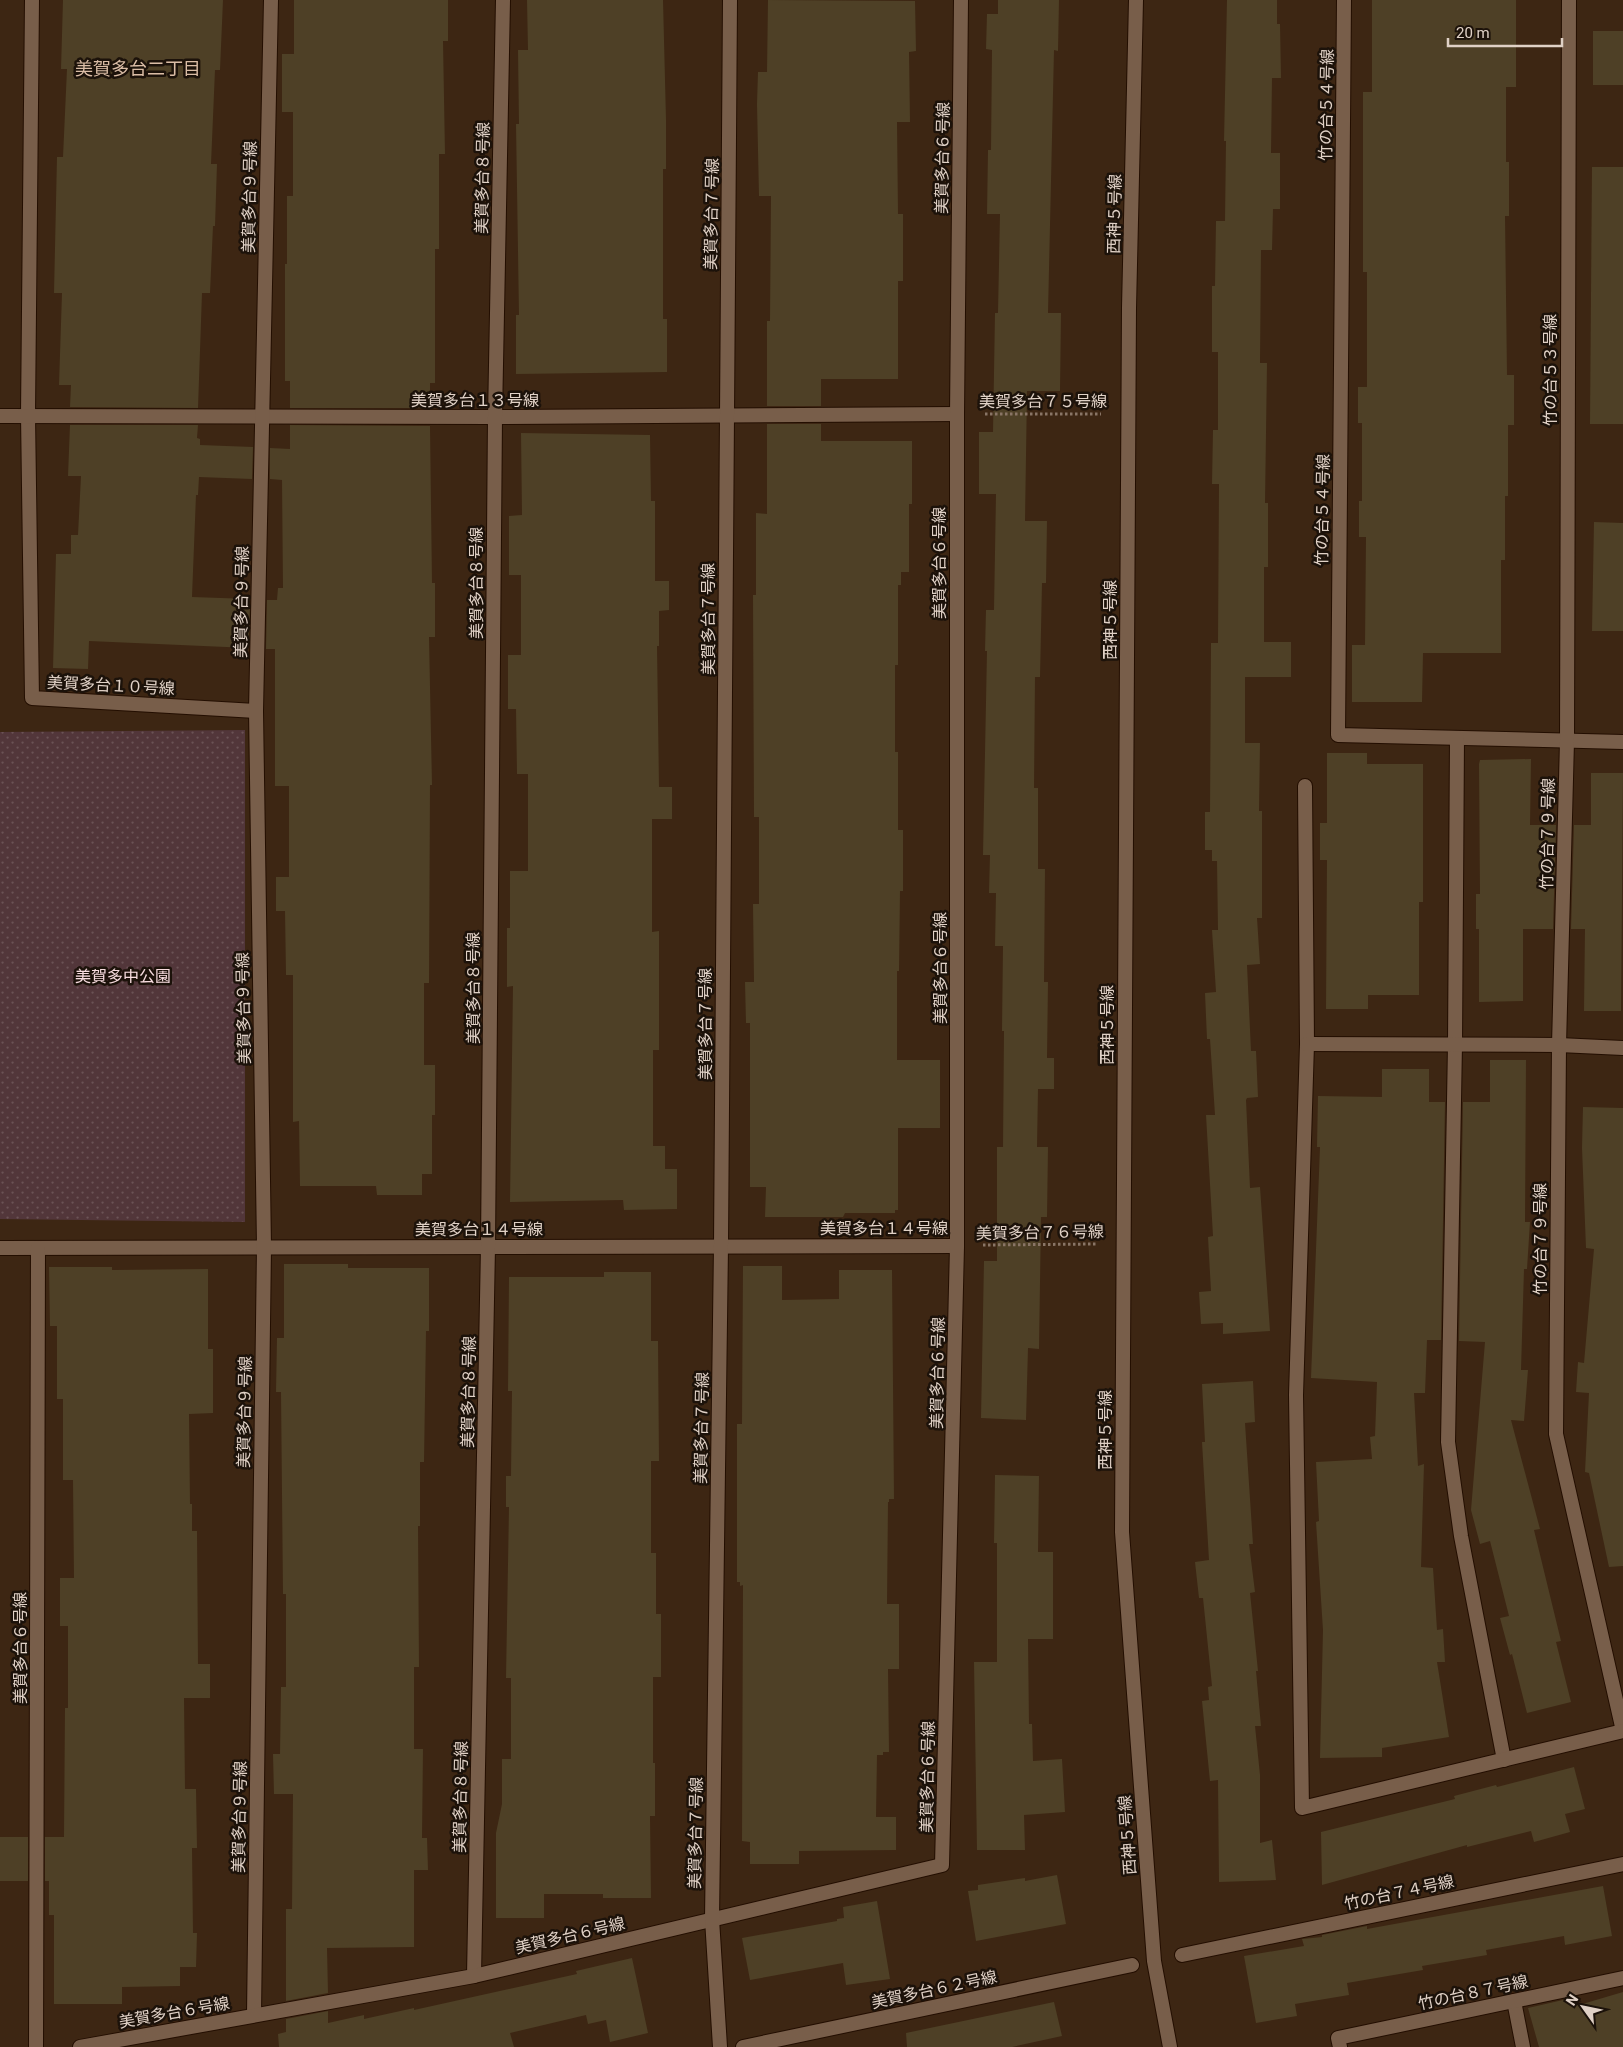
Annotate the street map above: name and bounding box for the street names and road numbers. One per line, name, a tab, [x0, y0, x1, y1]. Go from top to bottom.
street label: 竹の台５４号線	[1316, 49, 1337, 161]
street label: 美賀多台６号線	[932, 102, 953, 214]
street label: 美賀多台８号線	[472, 122, 493, 234]
street label: 美賀多台９号線	[239, 141, 260, 253]
street label: 美賀多台７号線	[701, 158, 722, 270]
street label: 西神５号線	[1104, 174, 1125, 254]
street label: 竹の台５３号線	[1541, 314, 1560, 426]
street label: 美賀多台１３号線	[411, 391, 539, 410]
street label: 美賀多台７５号線	[979, 392, 1107, 411]
street label: 竹の台５４号線	[1312, 454, 1333, 566]
street label: 美賀多台６号線	[930, 507, 949, 619]
street label: 美賀多台８号線	[467, 527, 486, 639]
street label: 美賀多台９号線	[231, 546, 252, 658]
street label: 美賀多台７号線	[699, 563, 718, 675]
street label: 西神５号線	[1101, 580, 1120, 660]
street label: 美賀多台１０号線	[47, 673, 175, 698]
street label: 竹の台７９号線	[1537, 778, 1558, 890]
street label: 美賀多台６号線	[931, 912, 950, 1024]
street label: 美賀多台８号線	[464, 932, 483, 1044]
street label: 美賀多台９号線	[233, 952, 254, 1064]
street label: 美賀多台７号線	[696, 968, 715, 1080]
street label: 西神５号線	[1098, 985, 1117, 1065]
street label: 竹の台７９号線	[1531, 1183, 1550, 1295]
street label: 美賀多台１４号線	[820, 1219, 948, 1238]
street label: 美賀多台１４号線	[415, 1220, 543, 1239]
street label: 美賀多台７６号線	[976, 1222, 1104, 1243]
street label: 美賀多台６号線	[927, 1317, 948, 1429]
street label: 美賀多台８号線	[458, 1336, 479, 1448]
street label: 美賀多台９号線	[234, 1356, 255, 1468]
street label: 美賀多台７号線	[691, 1372, 712, 1484]
street label: 西神５号線	[1096, 1390, 1115, 1470]
street label: 美賀多台６号線	[11, 1592, 30, 1704]
street label: 美賀多台６号線	[917, 1721, 938, 1833]
street label: 美賀多台８号線	[450, 1741, 471, 1853]
street label: 美賀多台９号線	[229, 1761, 250, 1873]
street label: 美賀多台７号線	[685, 1777, 706, 1889]
street label: 西神５号線	[1115, 1794, 1140, 1876]
street label: 竹の台７４号線	[1342, 1872, 1456, 1913]
street label: 美賀多台６号線	[513, 1914, 627, 1957]
street label: 美賀多台６２号線	[870, 1967, 999, 2012]
street label: 竹の台８７号線	[1416, 1972, 1530, 2013]
street label: 美賀多台６号線	[117, 1993, 231, 2032]

